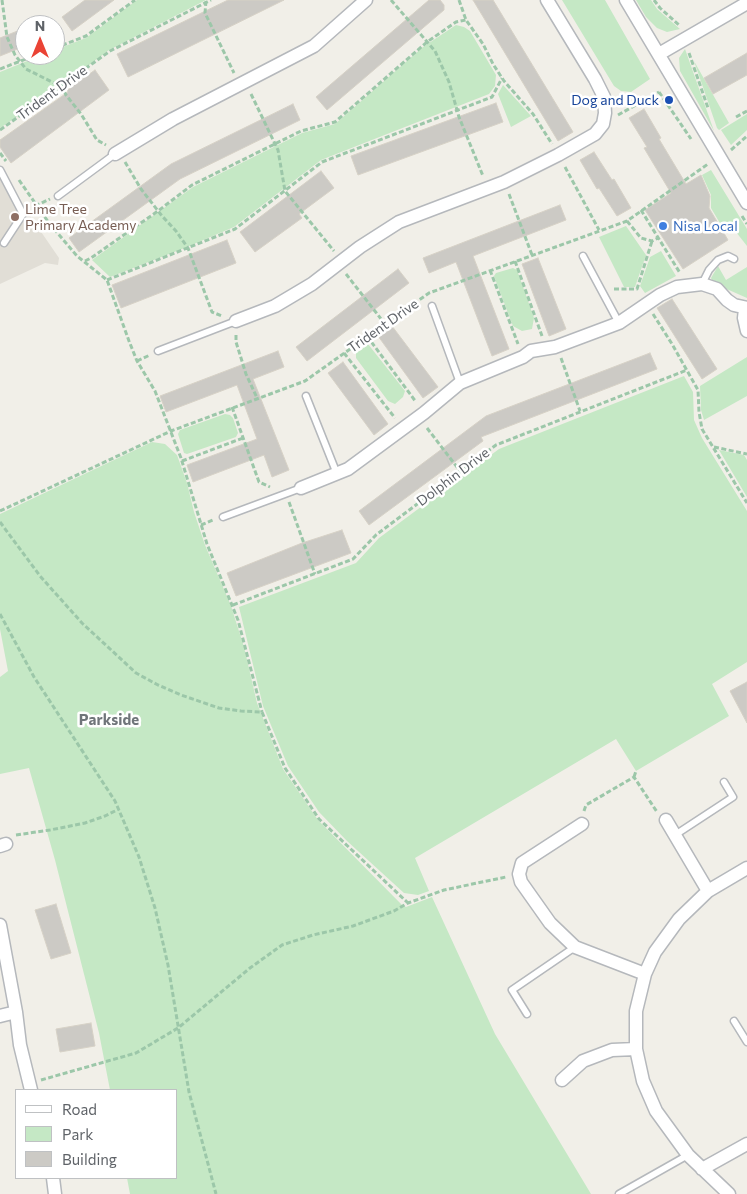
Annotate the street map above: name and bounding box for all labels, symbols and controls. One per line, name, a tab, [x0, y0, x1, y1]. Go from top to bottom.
north arrow	[15, 15, 65, 65]
text: N	[35, 17, 45, 34]
street label: Trident Drive	[14, 62, 90, 124]
place label: Dog and Duck	[571, 92, 659, 108]
marker: Dog and Duck	[663, 94, 675, 106]
place label: Lime Tree Primary Academy	[25, 201, 136, 233]
marker: Lime Tree Primary Academy	[9, 211, 21, 223]
place label: Nisa Local	[673, 218, 738, 234]
marker: Nisa Local	[657, 220, 669, 232]
street label: Trident Drive	[344, 295, 422, 357]
street label: Dolphin Drive	[413, 444, 493, 510]
district label: Parkside	[79, 711, 139, 729]
legend	[15, 1089, 178, 1179]
text: Road	[62, 1100, 97, 1118]
text: Park	[62, 1125, 93, 1143]
text: Building	[62, 1150, 117, 1168]

